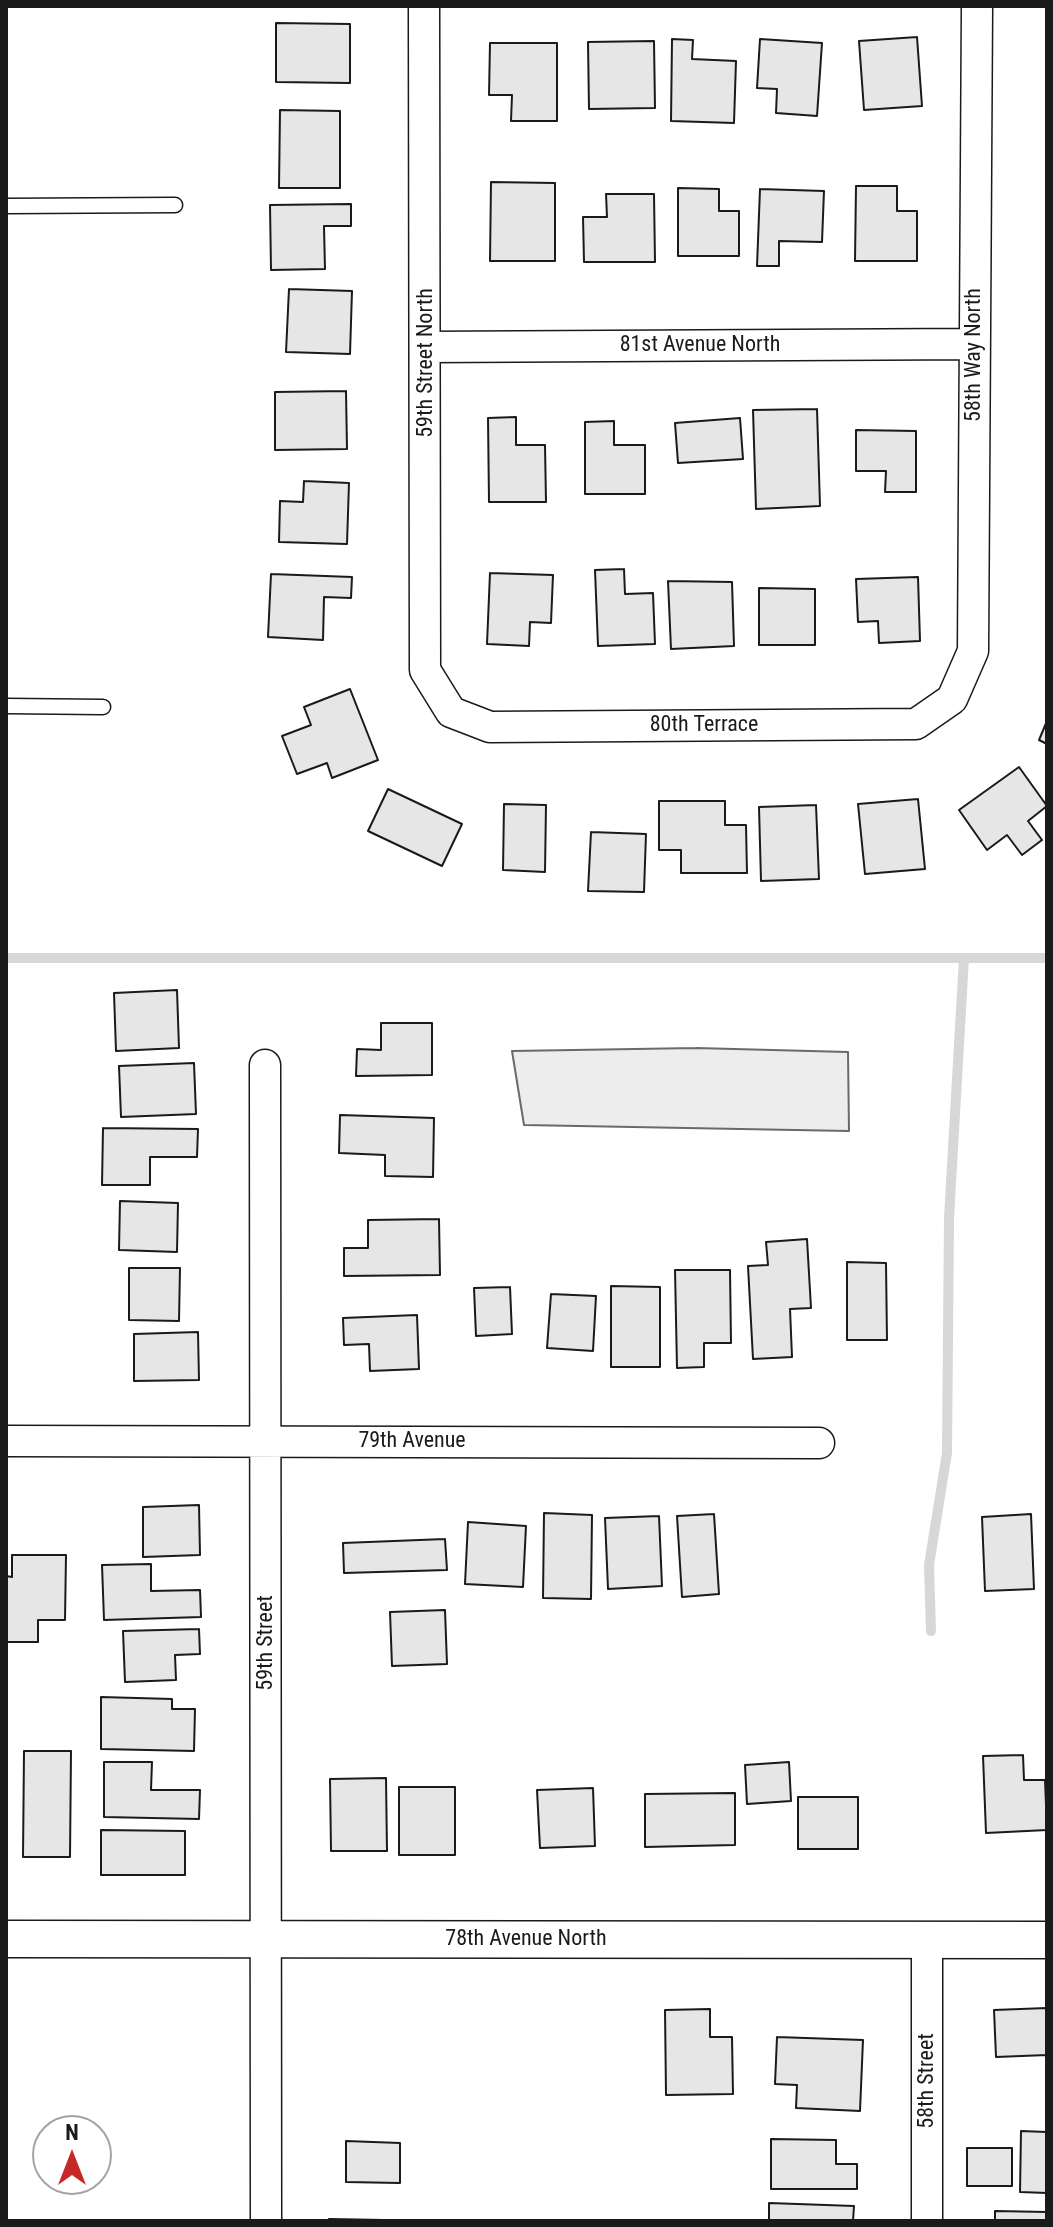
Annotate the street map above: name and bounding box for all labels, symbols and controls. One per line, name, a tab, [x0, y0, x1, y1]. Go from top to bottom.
street label: 59th Street North	[413, 288, 439, 438]
street label: 58th Way North	[961, 288, 987, 422]
street label: 81st Avenue North	[620, 332, 780, 358]
street label: 80th Terrace	[650, 712, 758, 738]
street label: 79th Avenue	[358, 1428, 466, 1454]
street label: 59th Street	[253, 1595, 279, 1691]
street label: 78th Avenue North	[445, 1926, 607, 1952]
street label: 58th Street	[914, 2033, 940, 2129]
north arrow	[32, 2115, 112, 2195]
text: N	[65, 2120, 79, 2145]

